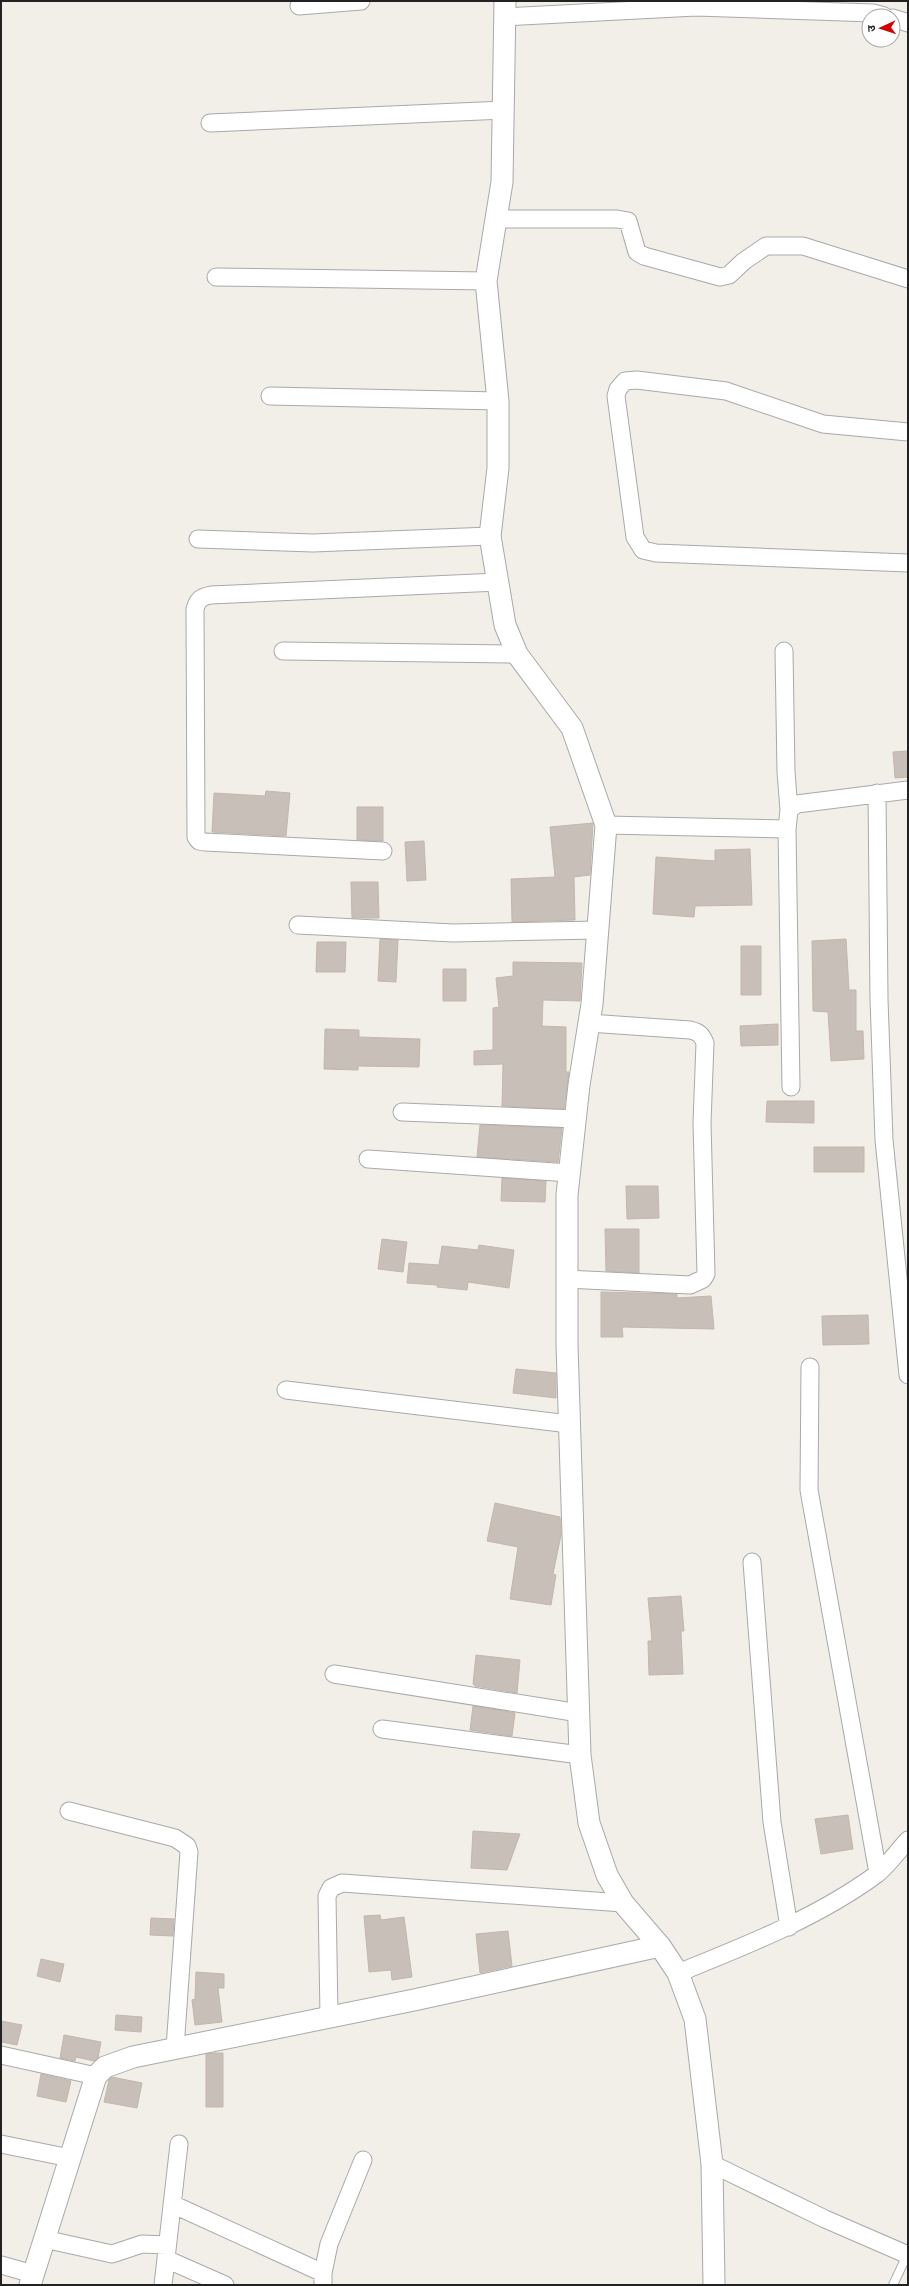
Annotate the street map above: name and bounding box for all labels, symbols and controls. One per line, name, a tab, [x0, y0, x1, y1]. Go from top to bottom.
north arrow	[861, 8, 901, 48]
text: उ	[864, 24, 878, 32]

